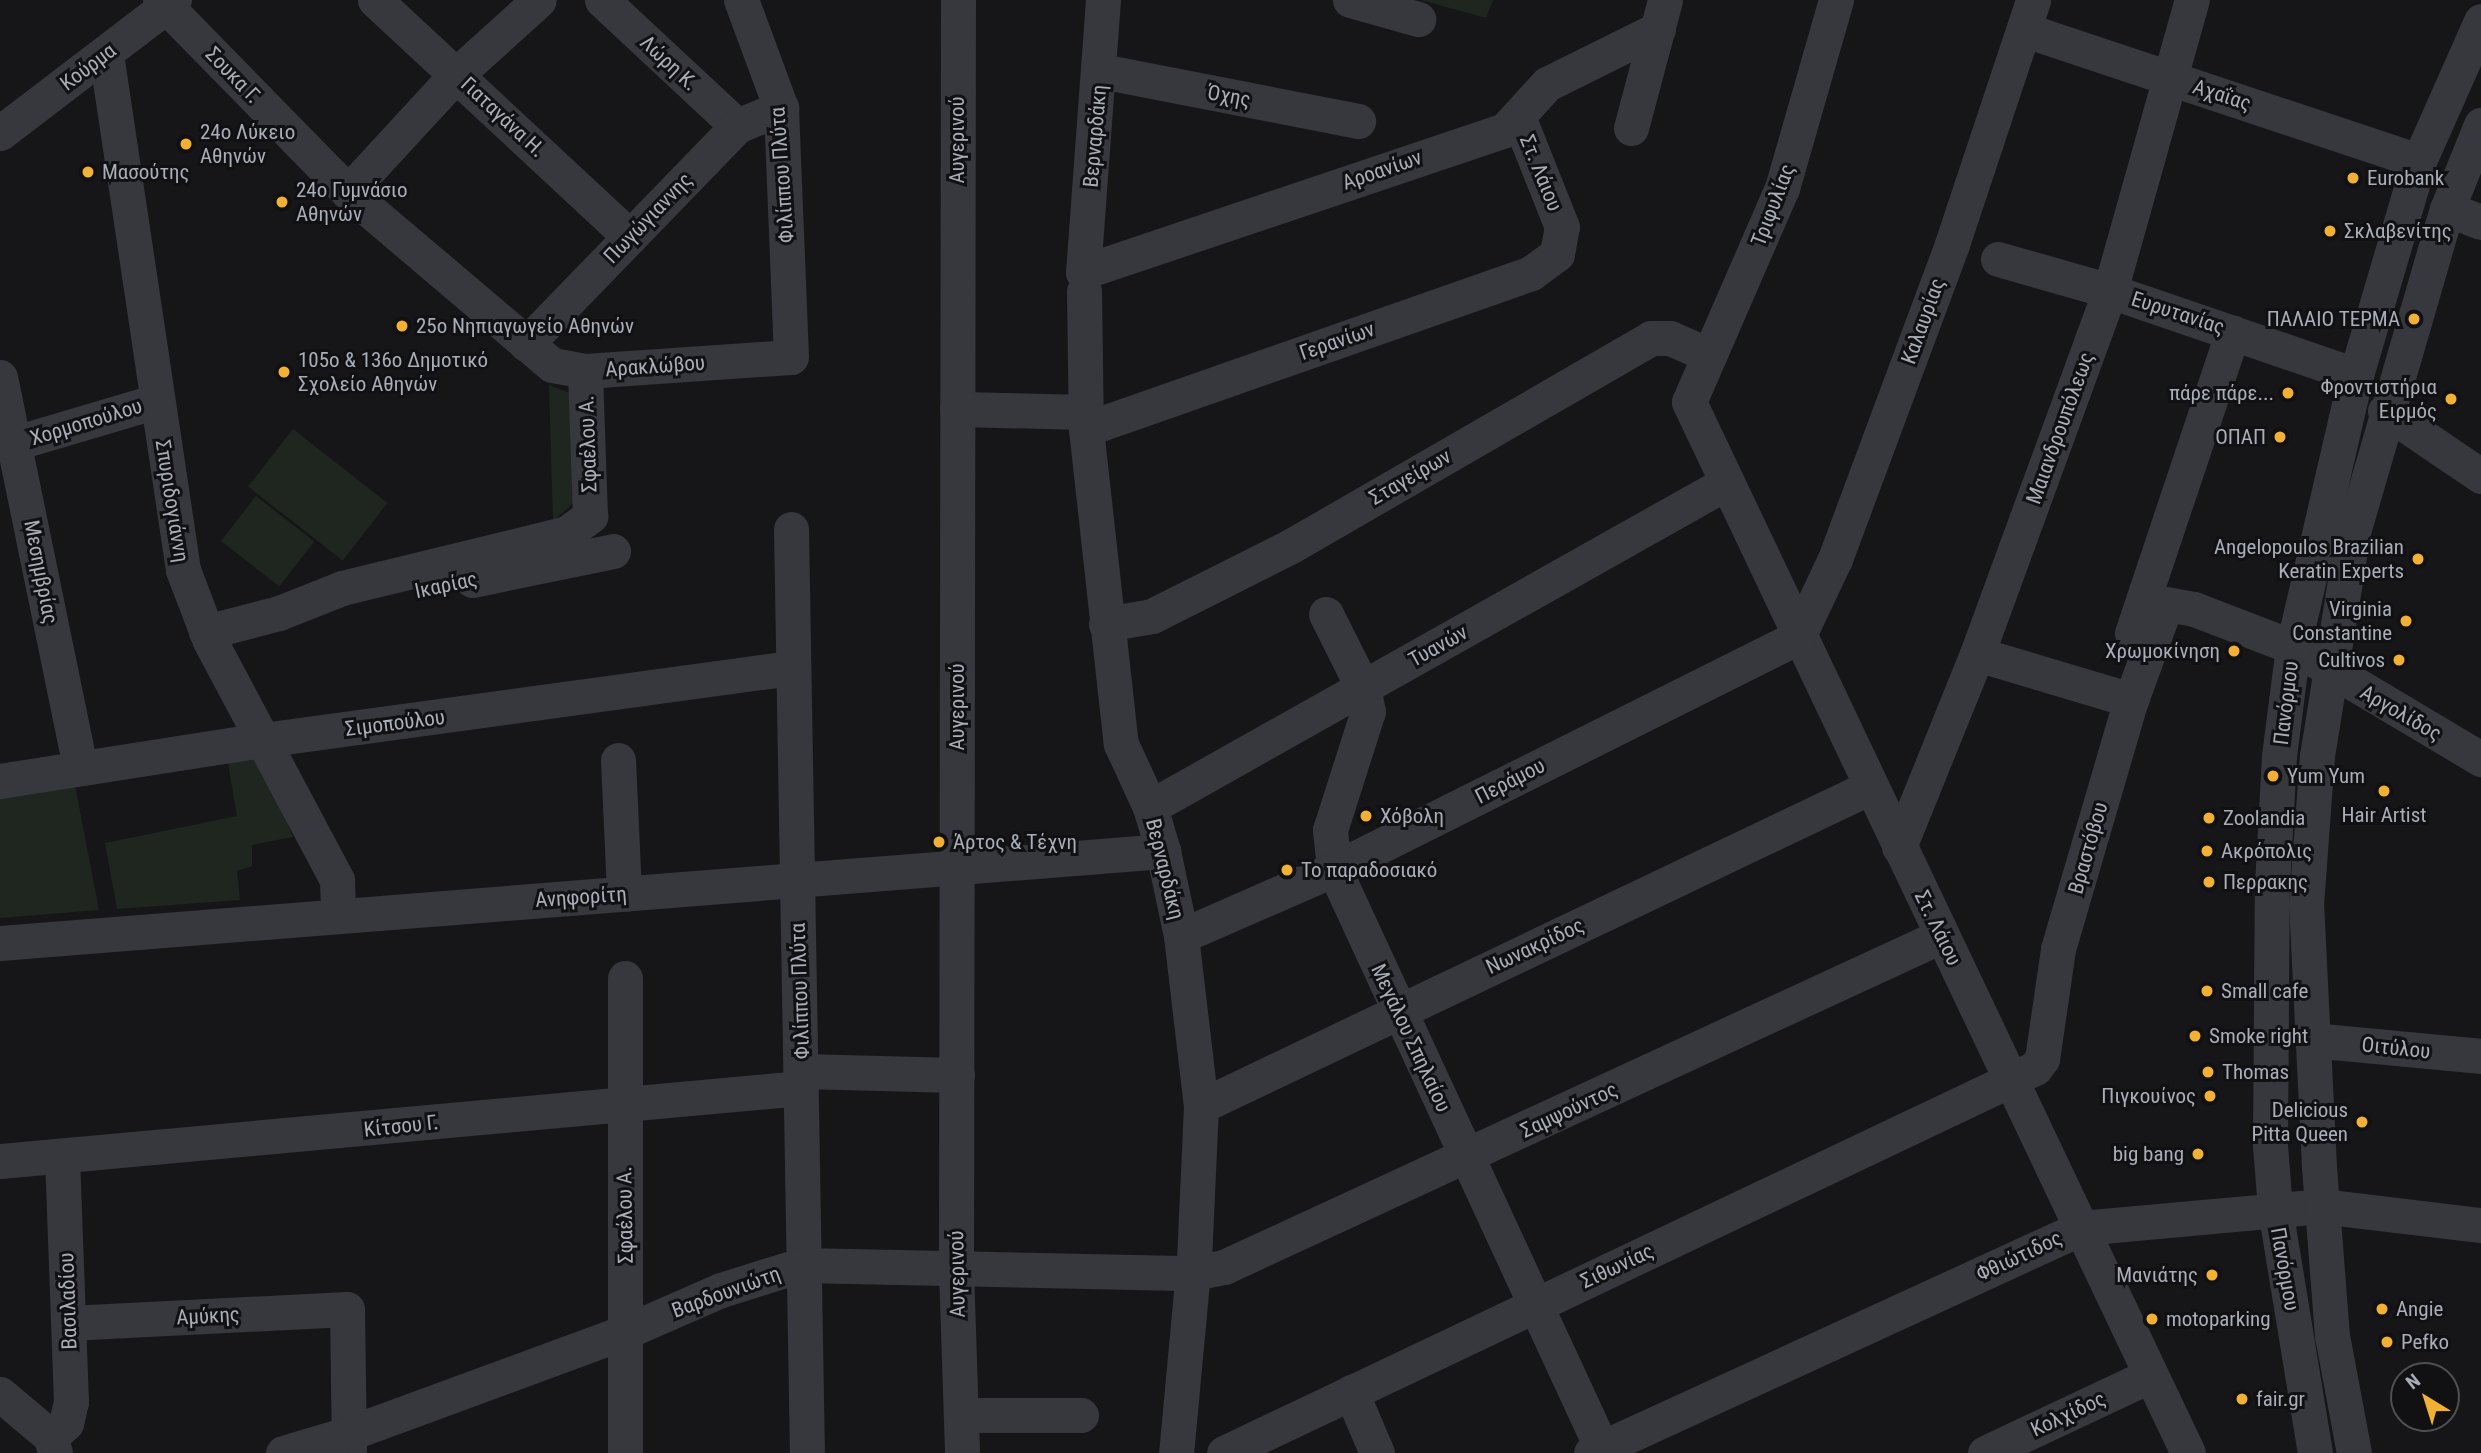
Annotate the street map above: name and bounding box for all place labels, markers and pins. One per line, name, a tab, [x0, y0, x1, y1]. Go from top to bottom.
place label: 24ο Λύκειο Αθηνών	[200, 119, 295, 169]
marker: 24ο Λύκειο Αθηνών	[178, 136, 194, 152]
place label: Μασούτης	[102, 159, 189, 185]
marker: Μασούτης	[80, 164, 96, 180]
place label: Eurobank	[2367, 165, 2444, 191]
marker: Eurobank	[2345, 170, 2361, 186]
place label: 24ο Γυμνάσιο Αθηνών	[296, 177, 408, 227]
marker: 24ο Γυμνάσιο Αθηνών	[274, 194, 290, 210]
place label: Σκλαβενίτης	[2344, 218, 2452, 244]
marker: Σκλαβενίτης	[2322, 223, 2338, 239]
place label: ΠΑΛΑΙΟ ΤΕΡΜΑ	[2267, 306, 2400, 332]
marker: ΠΑΛΑΙΟ ΤΕΡΜΑ	[2406, 311, 2422, 327]
place label: 25ο Νηπιαγωγείο Αθηνών	[416, 313, 634, 339]
marker: 25ο Νηπιαγωγείο Αθηνών	[394, 318, 410, 334]
place label: 105ο & 136ο Δημοτικό Σχολείο Αθηνών	[298, 347, 488, 397]
marker: 105ο & 136ο Δημοτικό Σχολείο Αθηνών	[276, 364, 292, 380]
place label: Φροντιστήρια Ειρμός	[2320, 374, 2437, 424]
place label: πάρε πάρε...	[2169, 380, 2274, 406]
marker: πάρε πάρε...	[2280, 385, 2296, 401]
marker: Φροντιστήρια Ειρμός	[2443, 391, 2459, 407]
place label: ΟΠΑΠ	[2215, 424, 2266, 450]
marker: ΟΠΑΠ	[2272, 429, 2288, 445]
place label: Angelopoulos Brazilian Keratin Experts	[2214, 534, 2404, 584]
marker: Angelopoulos Brazilian Keratin Experts	[2410, 551, 2426, 567]
place label: Virginia Constantine	[2292, 596, 2392, 646]
marker: Virginia Constantine	[2398, 613, 2414, 629]
place label: Χρωμοκίνηση	[2105, 638, 2220, 664]
marker: Χρωμοκίνηση	[2226, 643, 2242, 659]
place label: Cultivos	[2318, 647, 2385, 673]
marker: Cultivos	[2391, 652, 2407, 668]
place label: Yum Yum	[2287, 763, 2365, 789]
marker: Yum Yum	[2265, 768, 2281, 784]
marker: Hair Artist	[2376, 783, 2392, 799]
place label: Hair Artist	[2342, 802, 2426, 828]
place label: Χόβολη	[1380, 803, 1444, 829]
place label: Zoolandia	[2223, 805, 2305, 831]
marker: Χόβολη	[1358, 808, 1374, 824]
marker: Zoolandia	[2201, 810, 2217, 826]
place label: Άρτος & Τέχνη	[953, 829, 1077, 855]
marker: Άρτος & Τέχνη	[931, 834, 947, 850]
place label: Ακρόπολις	[2221, 838, 2312, 864]
marker: Ακρόπολις	[2199, 843, 2215, 859]
place label: Το παραδοσιακό	[1301, 857, 1437, 883]
marker: Το παραδοσιακό	[1279, 862, 1295, 878]
place label: Περρακης	[2223, 869, 2308, 895]
marker: Περρακης	[2201, 874, 2217, 890]
place label: Small cafe	[2221, 978, 2308, 1004]
marker: Small cafe	[2199, 983, 2215, 999]
place label: Smoke right	[2209, 1023, 2308, 1049]
marker: Smoke right	[2187, 1028, 2203, 1044]
place label: Thomas	[2222, 1059, 2289, 1085]
marker: Thomas	[2200, 1064, 2216, 1080]
place label: Πιγκουίνος	[2101, 1083, 2196, 1109]
marker: Πιγκουίνος	[2202, 1088, 2218, 1104]
place label: Delicious Pitta Queen	[2252, 1097, 2348, 1147]
marker: Delicious Pitta Queen	[2354, 1114, 2370, 1130]
place label: big bang	[2113, 1141, 2184, 1167]
marker: big bang	[2190, 1146, 2206, 1162]
place label: Μανιάτης	[2116, 1262, 2198, 1288]
marker: Μανιάτης	[2204, 1267, 2220, 1283]
place label: Angie	[2396, 1296, 2443, 1322]
marker: Angie	[2374, 1301, 2390, 1317]
place label: motoparking	[2166, 1306, 2271, 1332]
marker: motoparking	[2144, 1311, 2160, 1327]
place label: Pefko	[2401, 1329, 2449, 1355]
marker: Pefko	[2379, 1334, 2395, 1350]
place label: fair.gr	[2256, 1386, 2305, 1412]
marker: fair.gr	[2234, 1391, 2250, 1407]

